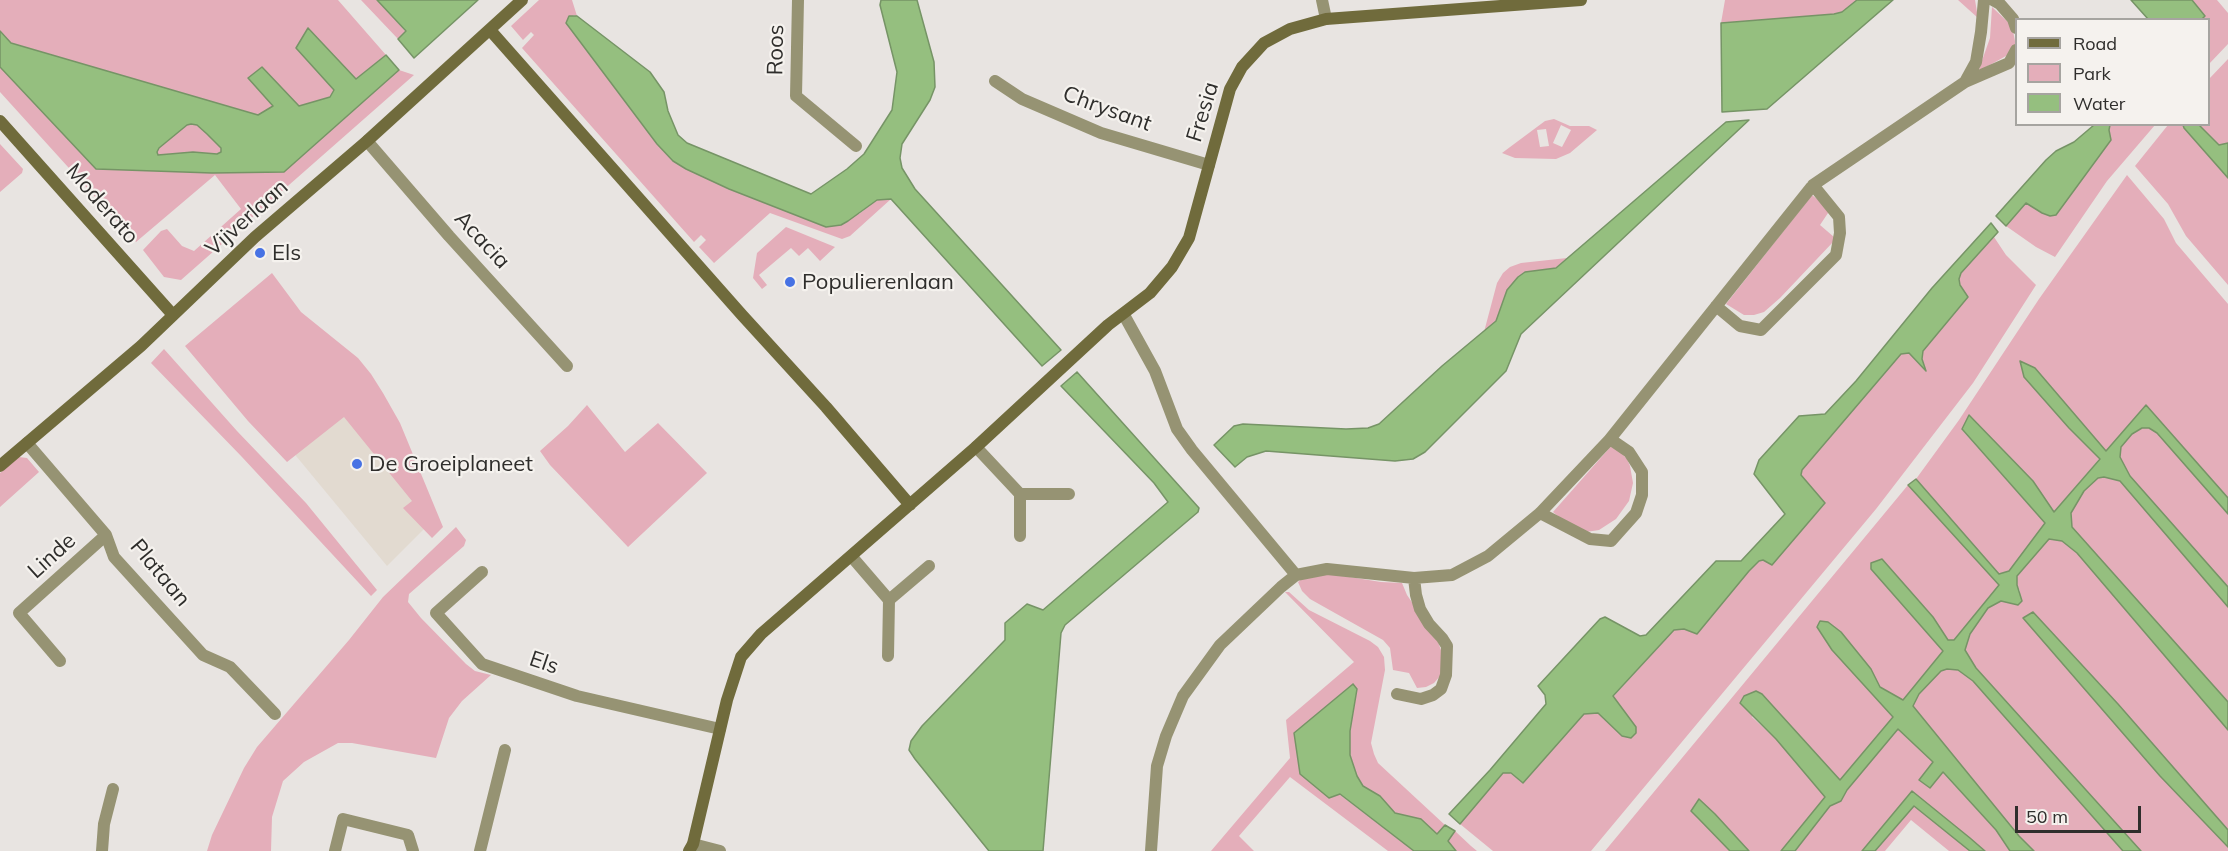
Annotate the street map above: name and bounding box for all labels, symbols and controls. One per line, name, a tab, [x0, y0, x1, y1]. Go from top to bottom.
legend	[2015, 18, 2210, 126]
street label: Roos	[762, 24, 790, 76]
text: Road	[2073, 32, 2117, 55]
text: Park	[2073, 62, 2111, 85]
street label: Fresia	[1181, 79, 1225, 145]
street label: Chrysant	[1059, 81, 1155, 137]
text: Water	[2073, 92, 2125, 115]
street label: Moderato	[60, 158, 144, 250]
street label: Vijverlaan	[200, 174, 294, 262]
street label: Acacia	[449, 206, 515, 274]
place label: Els	[272, 240, 301, 266]
marker: Els	[253, 246, 267, 260]
place label: Populierenlaan	[802, 269, 954, 295]
marker: Populierenlaan	[783, 275, 797, 289]
place label: De Groeiplaneet	[369, 451, 533, 477]
marker: De Groeiplaneet	[350, 457, 364, 471]
street label: Linde	[23, 528, 81, 584]
street label: Plataan	[124, 534, 196, 612]
street label: Els	[526, 646, 562, 680]
scale bar	[2018, 794, 2144, 832]
text: 50 m	[2026, 805, 2068, 828]

